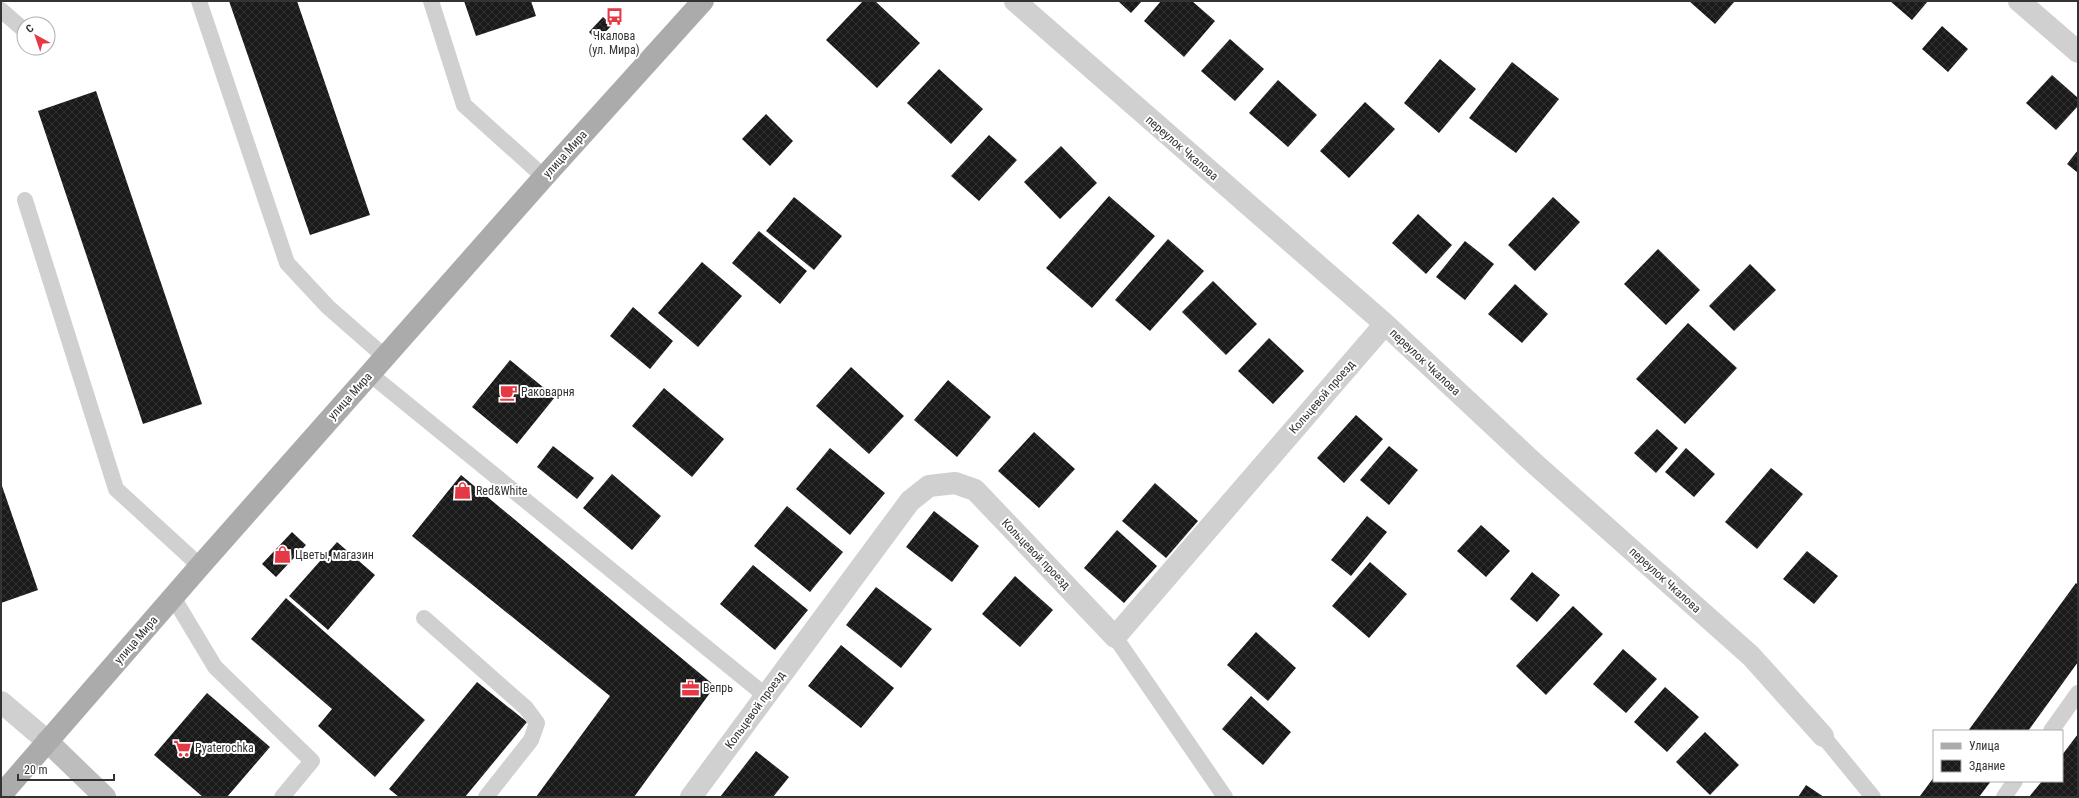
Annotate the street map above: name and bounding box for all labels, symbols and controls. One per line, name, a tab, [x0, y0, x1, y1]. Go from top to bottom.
bus stop icon: Чкалова (ул. Мира)	[604, 7, 624, 27]
north arrow	[16, 16, 56, 56]
text: С	[23, 22, 36, 36]
place label: Чкалова (ул. Мира)	[588, 29, 640, 57]
street label: переулок Чкалова	[1143, 113, 1221, 183]
street label: улица Мира	[540, 127, 590, 180]
street label: переулок Чкалова	[1387, 326, 1463, 398]
street label: Кольцевой проезд	[1286, 357, 1358, 437]
street label: улица Мира	[325, 369, 375, 422]
cafe icon: Раковарня	[498, 382, 518, 402]
place label: Раковарня	[521, 385, 575, 399]
shop icon: Red&White	[453, 481, 473, 501]
place label: Red&White	[476, 484, 528, 498]
street label: Кольцевой проезд	[999, 516, 1074, 593]
street label: переулок Чкалова	[1626, 544, 1704, 616]
shop icon: Цветы, магазин	[272, 545, 292, 565]
place label: Цветы, магазин	[295, 548, 374, 562]
street label: улица Мира	[111, 613, 161, 667]
street label: Кольцевой проезд	[722, 668, 788, 752]
office icon: Вепрь	[680, 678, 700, 698]
place label: Вепрь	[703, 681, 733, 695]
legend	[1933, 730, 2063, 782]
supermarket icon: Pyaterochka	[172, 738, 192, 758]
text: Улица	[1969, 739, 2000, 753]
place label: Pyaterochka	[195, 741, 254, 755]
scale bar	[18, 756, 114, 782]
text: Здание	[1969, 759, 2006, 773]
text: 20 m	[24, 763, 48, 777]

